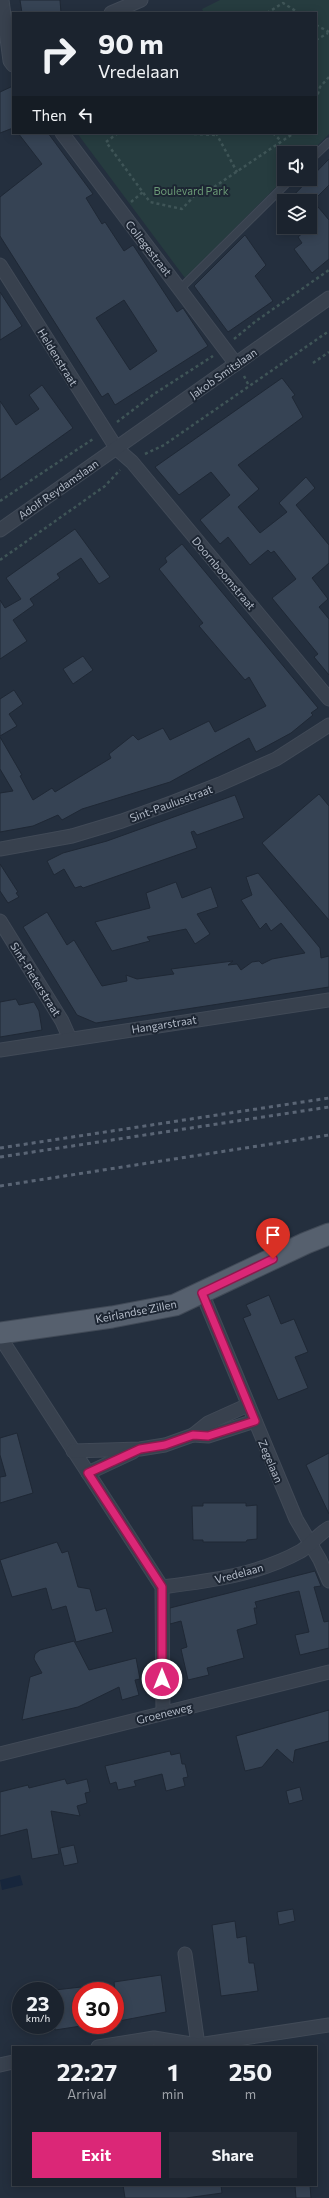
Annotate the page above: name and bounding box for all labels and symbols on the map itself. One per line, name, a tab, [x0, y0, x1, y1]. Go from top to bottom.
park label: Boulevard Park	[153, 184, 229, 197]
street label: Collegestraat	[123, 218, 175, 279]
street label: Heldenstraat	[35, 326, 81, 388]
street label: Jakob Smitslaan	[187, 345, 260, 402]
street label: Adolf Reydamslaan	[15, 456, 101, 522]
street label: Doornboomstraat	[190, 534, 259, 612]
street label: Sint-Paulusstraat	[128, 782, 215, 824]
street label: Sint-Pieterstraat	[8, 940, 64, 1019]
street label: Hangarstraat	[130, 1012, 198, 1036]
pin	[256, 1218, 290, 1259]
street label: Keirlandse Zillen	[94, 1297, 178, 1325]
street label: Zegelaan	[256, 1438, 286, 1484]
street label: Vredelaan	[213, 1560, 265, 1586]
position arrow	[141, 1658, 183, 1700]
street label: Groeneweg	[135, 1700, 193, 1726]
speed limit sign: 30	[72, 1982, 124, 2034]

